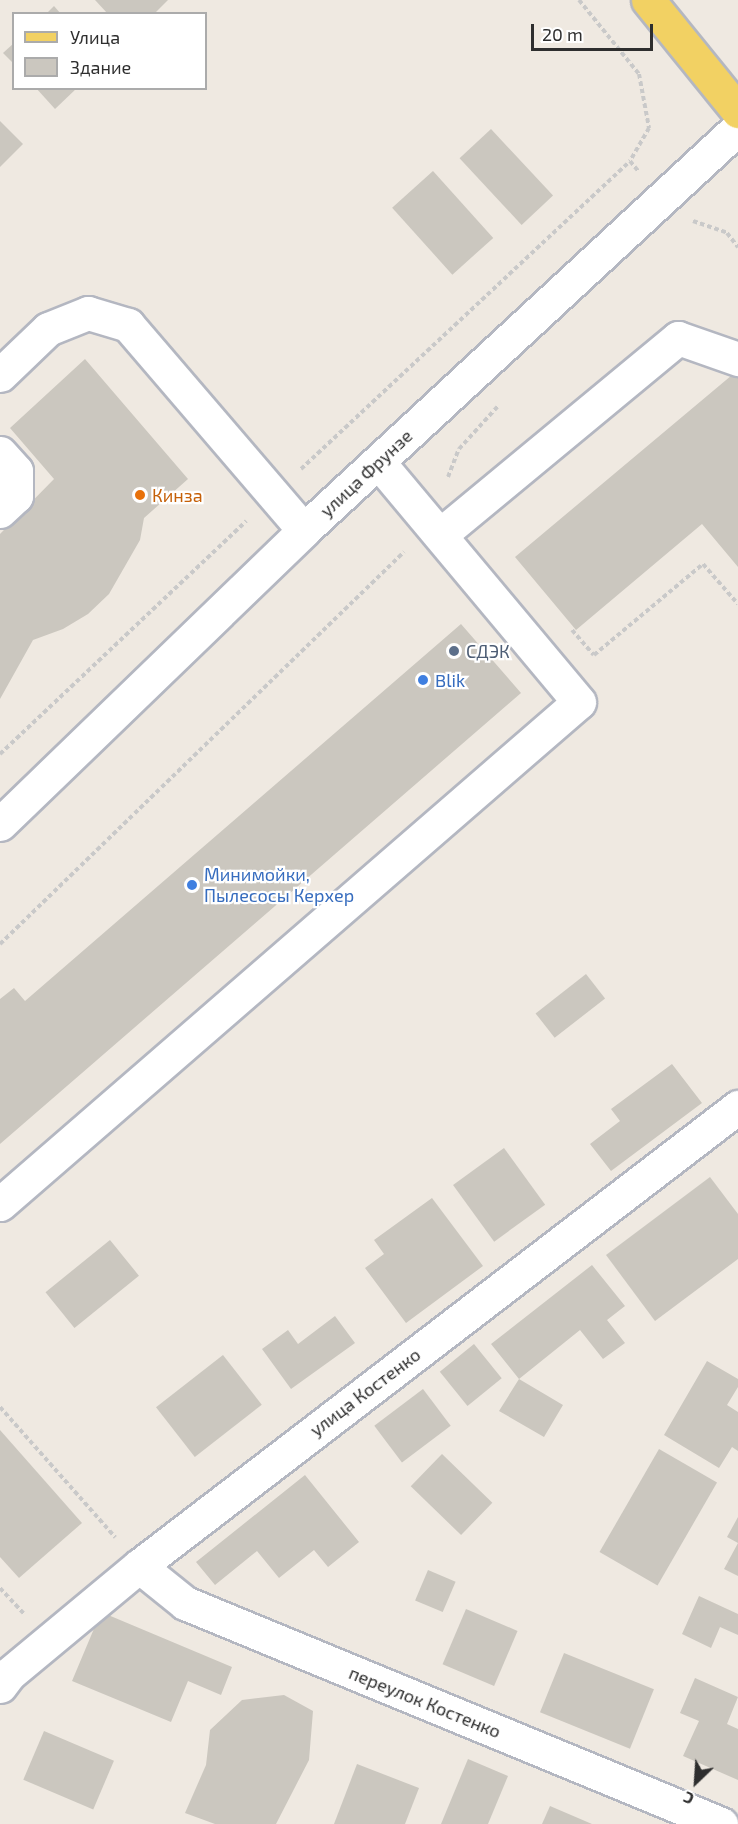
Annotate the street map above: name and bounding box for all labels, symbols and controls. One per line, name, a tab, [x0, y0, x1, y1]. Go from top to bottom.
legend	[12, 12, 207, 90]
scale bar	[534, 12, 656, 50]
text: 20 m	[542, 23, 583, 45]
text: Улица	[70, 26, 120, 48]
text: Здание	[70, 56, 131, 78]
street label: улица Фрунзе	[315, 425, 417, 521]
place label: Кинза	[152, 484, 203, 506]
marker: Кинза	[133, 488, 147, 502]
place label: СДЭК	[466, 640, 510, 662]
marker: СДЭК	[447, 644, 461, 658]
place label: Blik	[435, 669, 465, 691]
marker: Blik	[416, 673, 430, 687]
place label: Минимойки, Пылесосы Керхер	[204, 864, 354, 906]
marker: Минимойки, Пылесосы Керхер	[185, 878, 199, 892]
street label: улица Костенко	[305, 1343, 425, 1441]
street label: переулок Костенко	[346, 1662, 504, 1742]
north arrow	[666, 1752, 726, 1812]
text: С	[680, 1788, 696, 1809]

